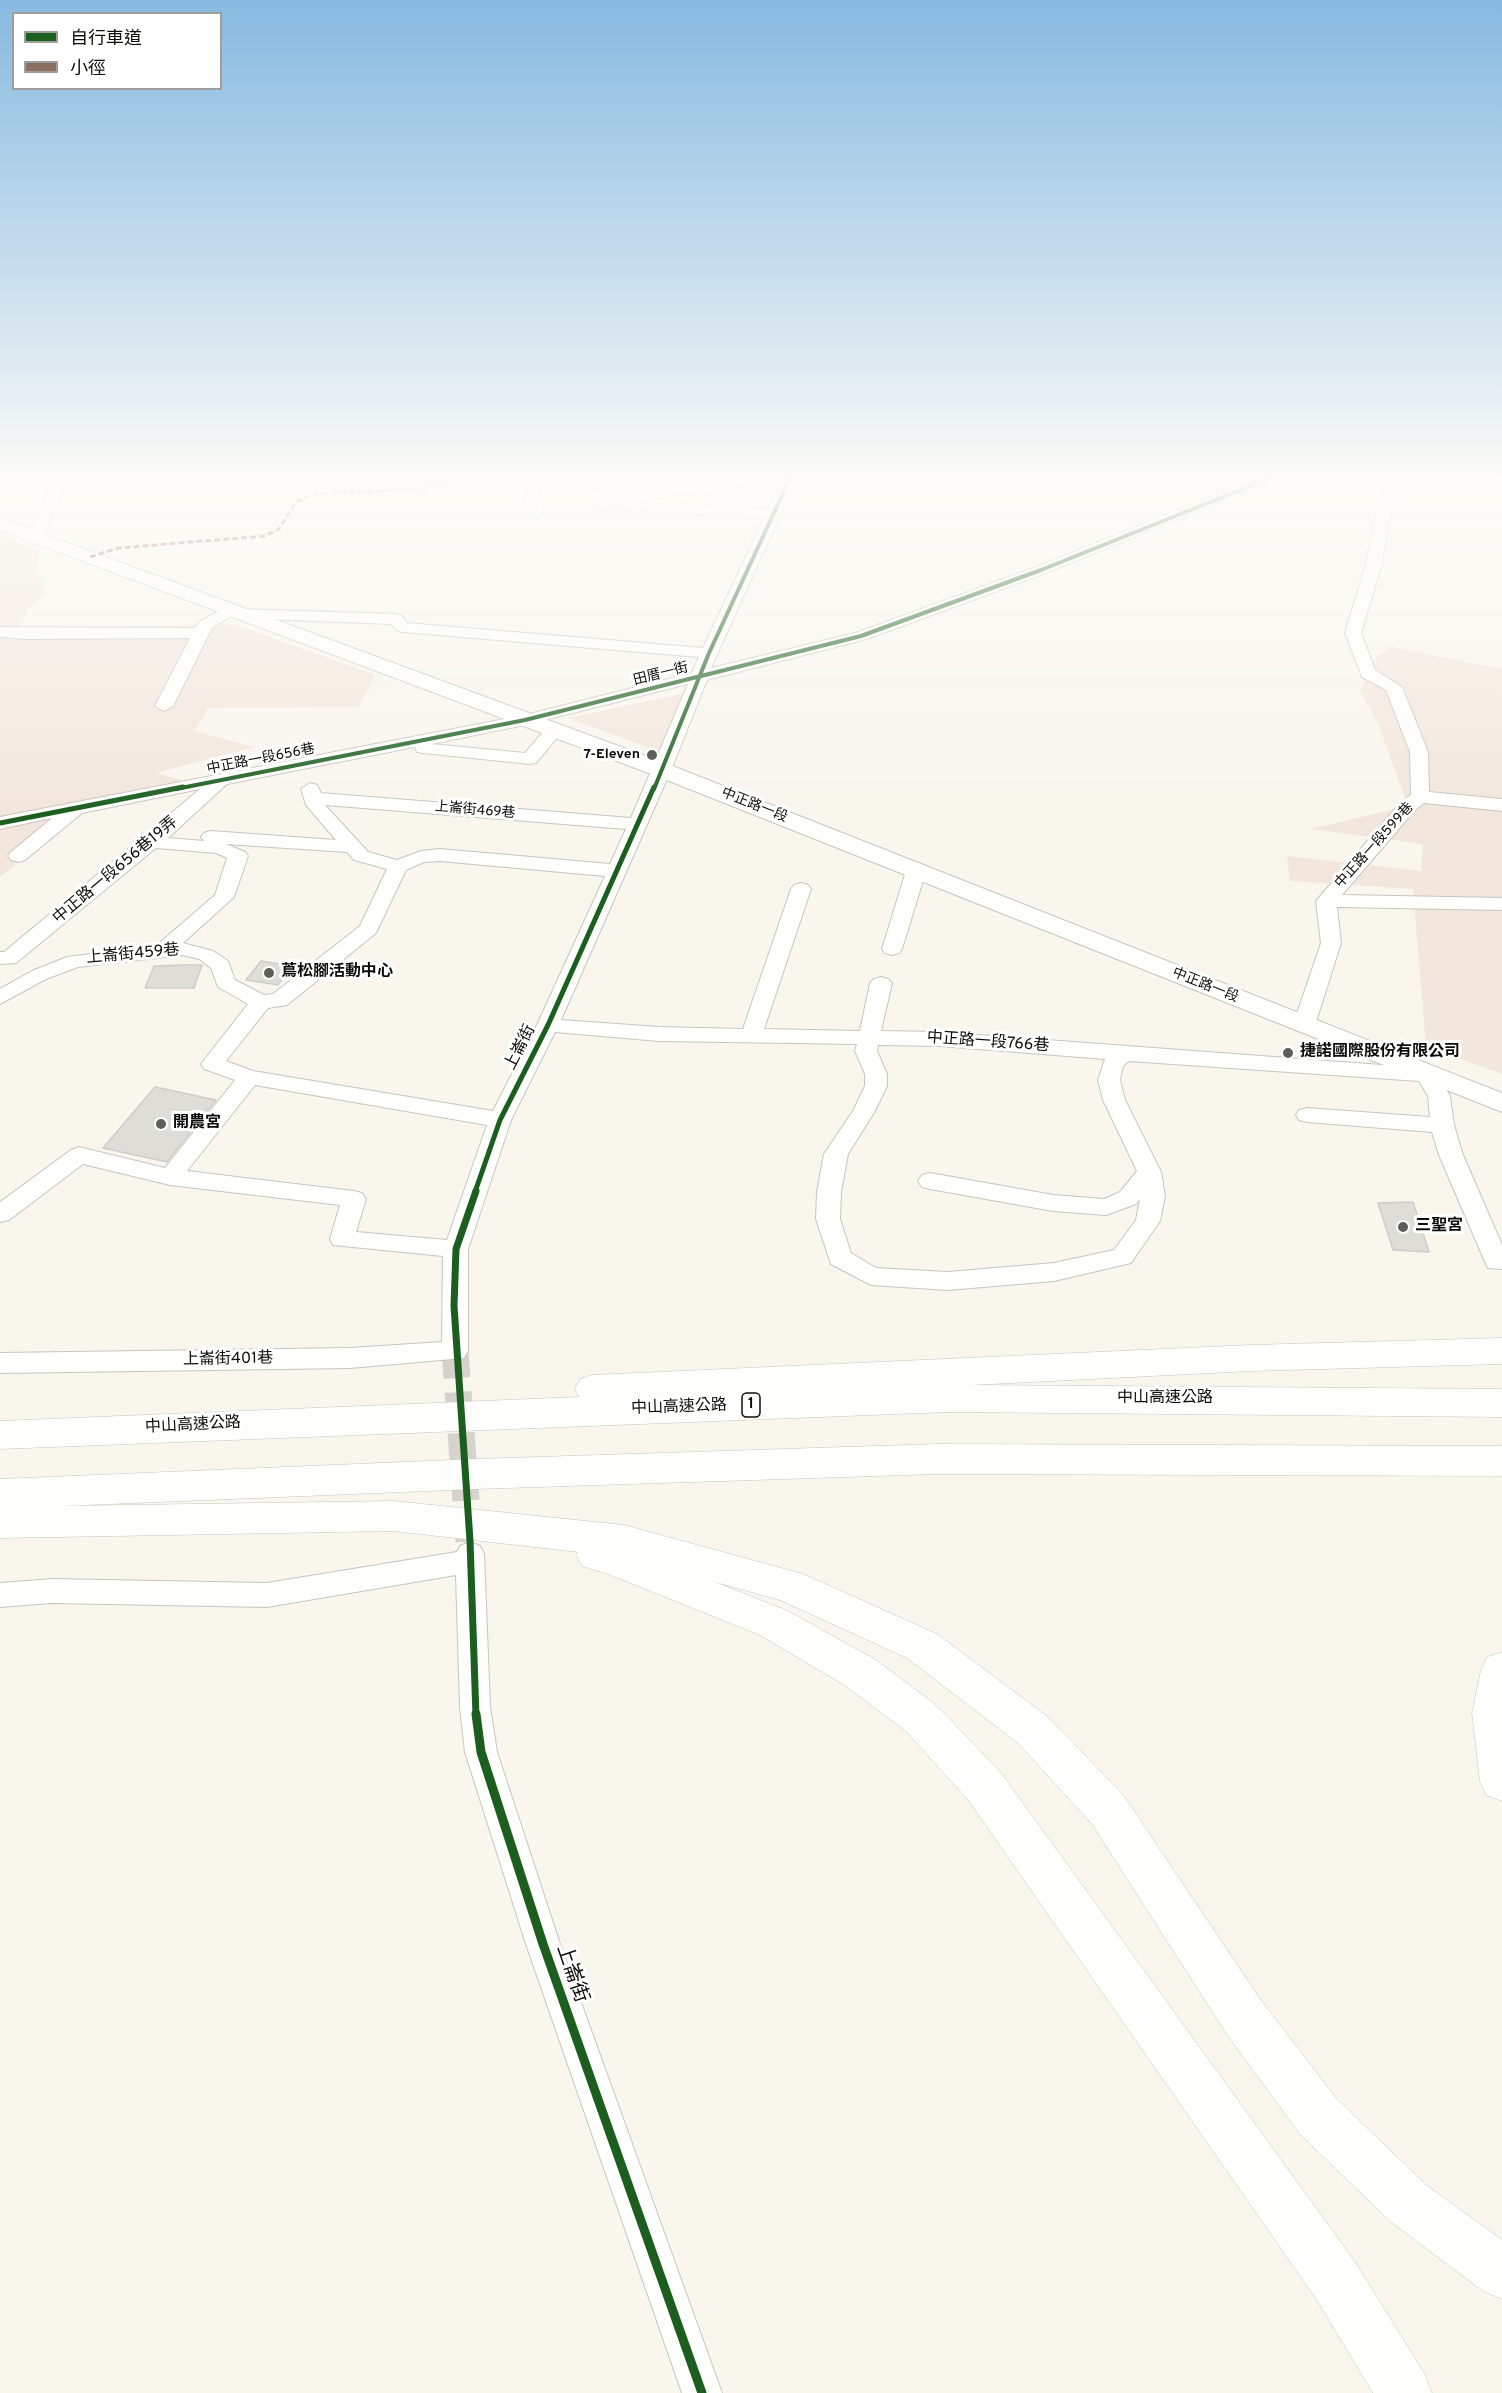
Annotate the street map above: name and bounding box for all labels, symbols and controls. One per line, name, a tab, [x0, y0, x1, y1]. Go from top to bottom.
legend	[12, 12, 222, 90]
text: 自行車道	[70, 28, 142, 51]
text: 小徑	[70, 58, 106, 81]
street label: 田厝一街	[632, 660, 690, 690]
street label: 中正路一段656巷	[206, 741, 316, 779]
place label: 7-Eleven	[583, 747, 640, 763]
marker: 7-Eleven	[645, 748, 659, 762]
street label: 中正路一段	[718, 785, 790, 827]
street label: 上崙街469巷	[434, 799, 516, 823]
street label: 中正路一段599巷	[1332, 800, 1418, 892]
street label: 中正路一段656巷19弄	[50, 813, 182, 929]
street label: 上崙街459巷	[86, 941, 180, 969]
place label: 蔦松腳活動中心	[281, 963, 393, 983]
street label: 中正路一段	[1169, 965, 1241, 1007]
marker: 蔦松腳活動中心	[262, 966, 276, 980]
street label: 上崙街	[502, 1022, 540, 1074]
street label: 中正路一段766巷	[926, 1029, 1050, 1057]
place label: 捷諾國際股份有限公司	[1300, 1043, 1460, 1063]
marker: 捷諾國際股份有限公司	[1281, 1046, 1295, 1060]
place label: 開農宮	[173, 1114, 221, 1134]
marker: 開農宮	[154, 1117, 168, 1131]
place label: 三聖宮	[1415, 1217, 1463, 1237]
marker: 三聖宮	[1396, 1220, 1410, 1234]
street label: 上崙街401巷	[183, 1350, 273, 1370]
street label: 中山高速公路	[1117, 1389, 1213, 1409]
road number: 1	[742, 1393, 760, 1417]
street label: 中山高速公路	[631, 1397, 727, 1419]
street label: 中山高速公路	[145, 1414, 241, 1438]
street label: 上崙街	[550, 1942, 592, 2006]

